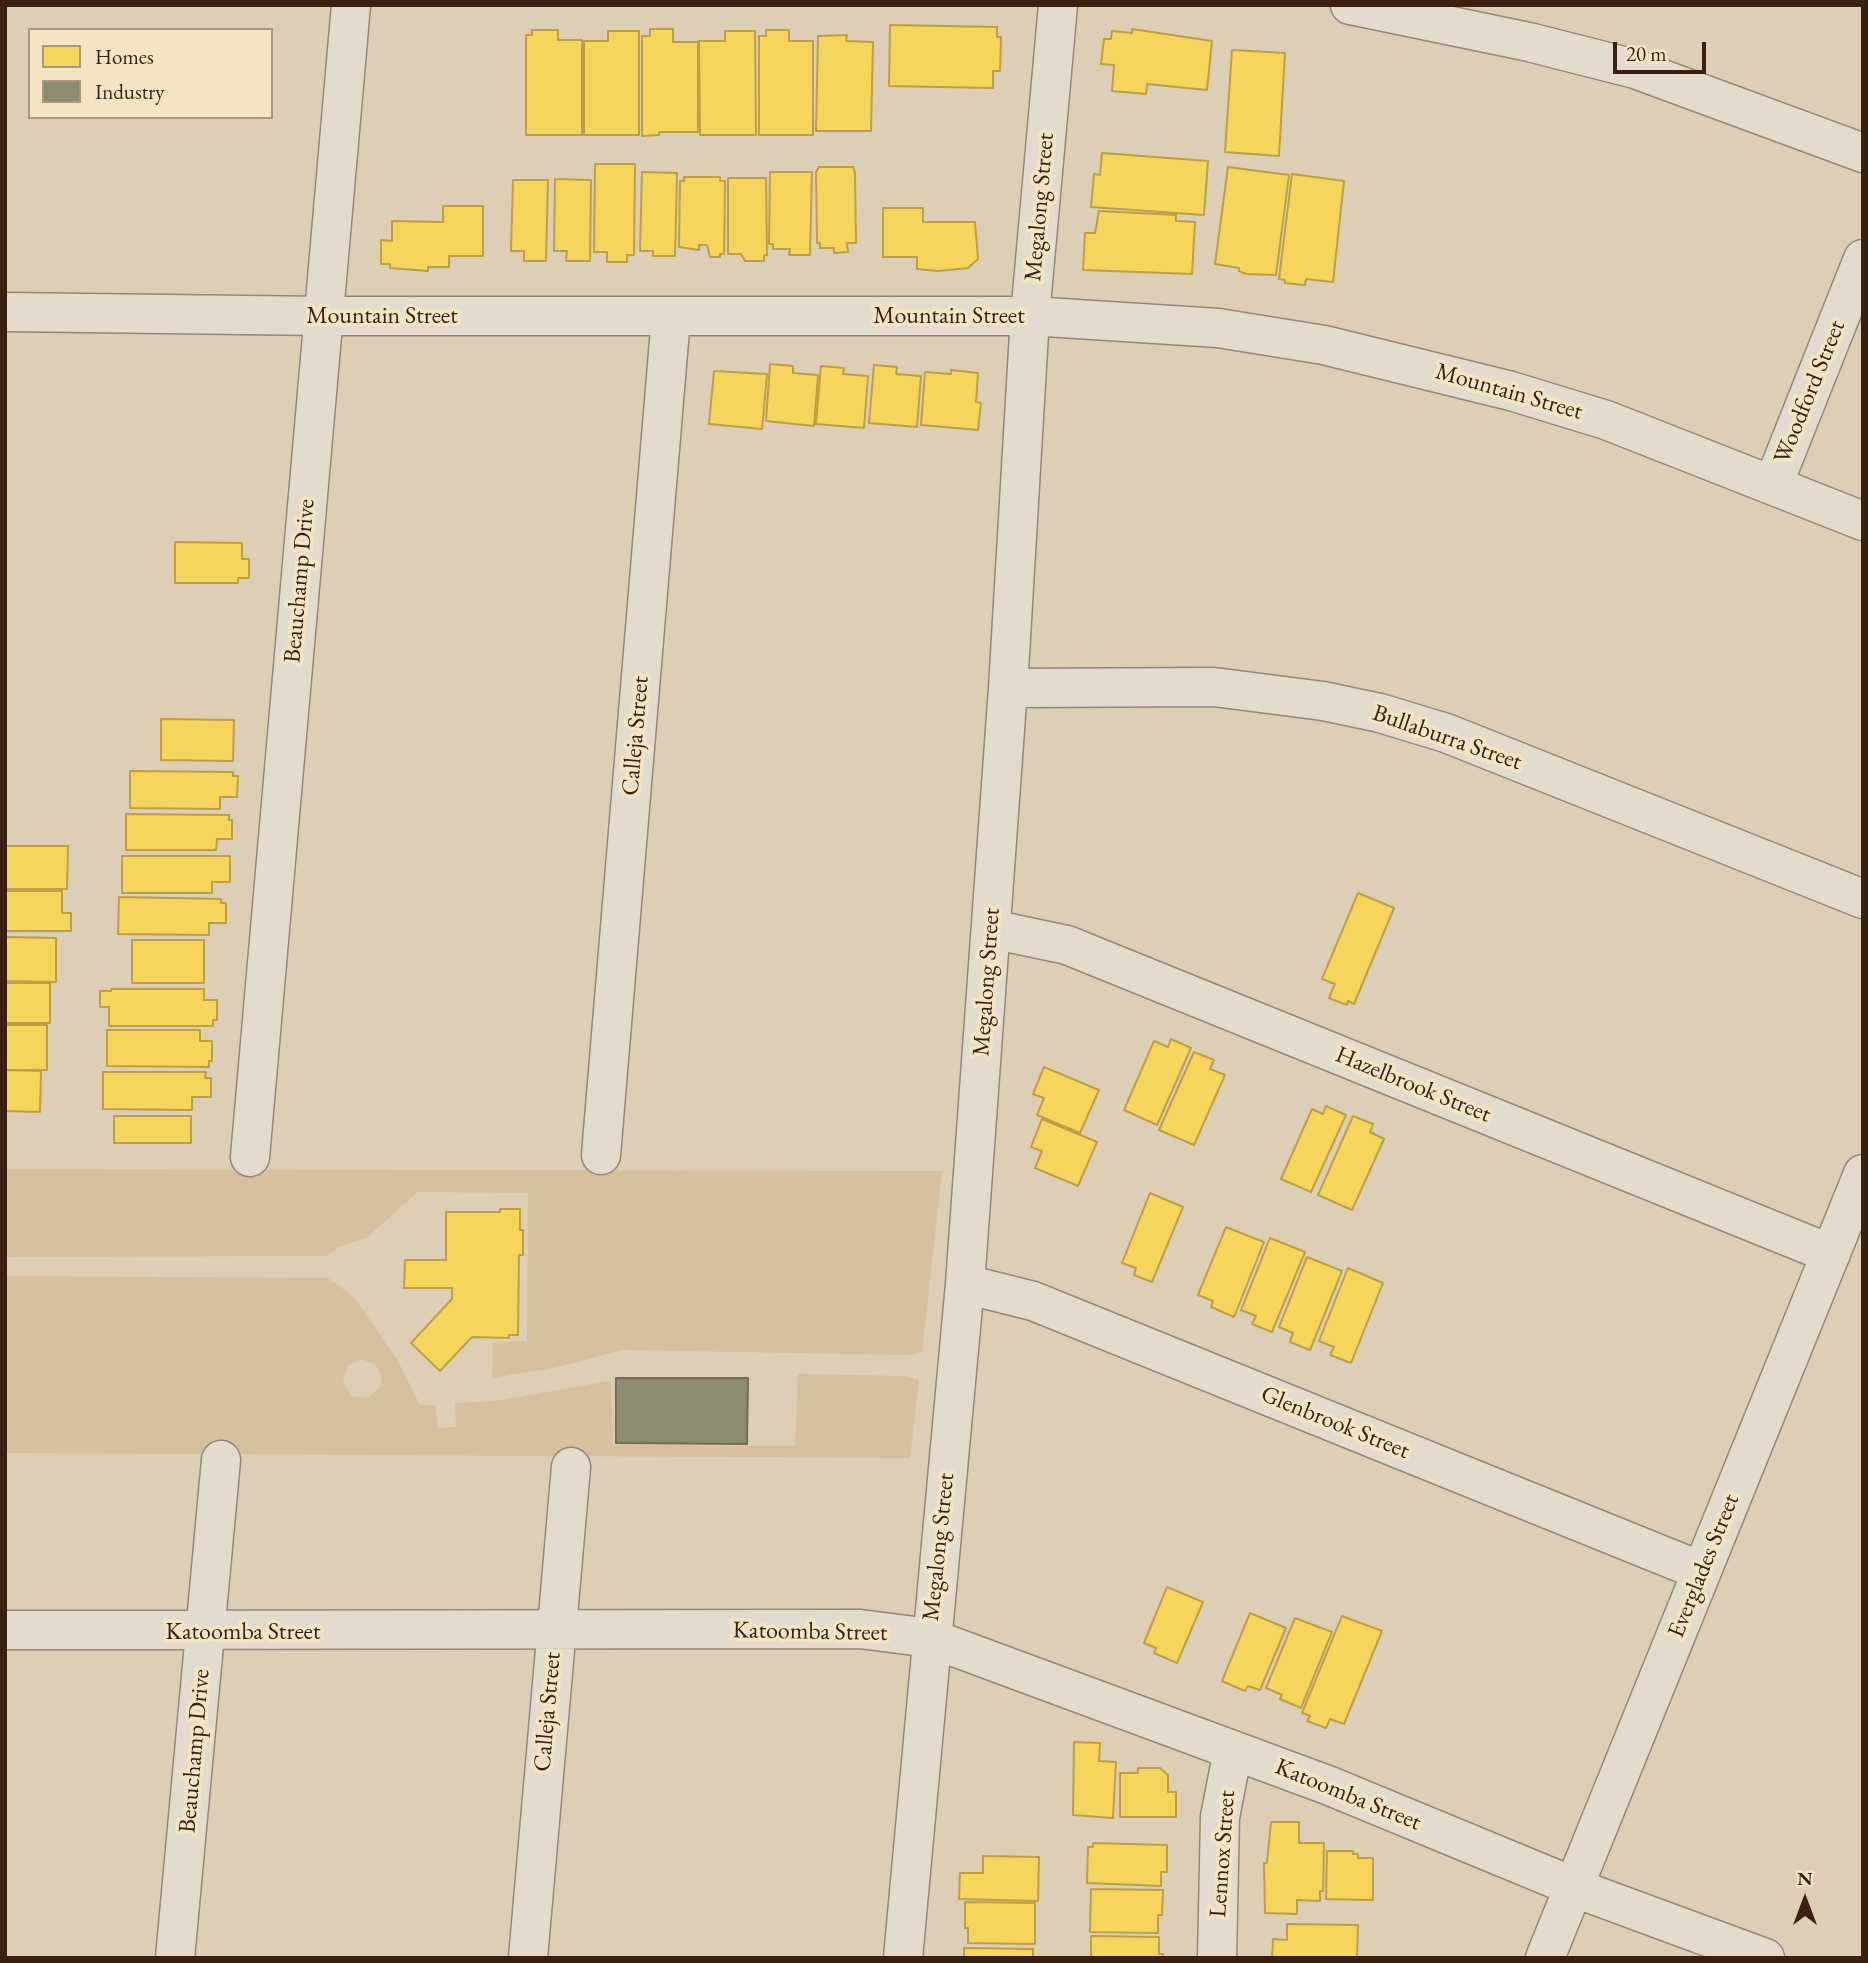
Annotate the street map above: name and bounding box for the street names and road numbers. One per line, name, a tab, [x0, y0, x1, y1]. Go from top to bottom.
street label: Megalong Street	[1019, 132, 1061, 282]
street label: Mountain Street	[306, 302, 458, 330]
street label: Mountain Street	[873, 302, 1025, 330]
street label: Woodford Street	[1768, 316, 1852, 468]
street label: Mountain Street	[1432, 357, 1586, 427]
street label: Beauchamp Drive	[278, 498, 322, 664]
street label: Calleja Street	[616, 675, 656, 797]
street label: Bullaburra Street	[1369, 699, 1525, 777]
street label: Megalong Street	[967, 907, 1007, 1057]
street label: Hazelbrook Street	[1331, 1041, 1495, 1129]
street label: Glenbrook Street	[1256, 1380, 1414, 1466]
street label: Megalong Street	[917, 1472, 961, 1622]
street label: Everglades Street	[1662, 1490, 1746, 1642]
street label: Katoomba Street	[732, 1616, 888, 1648]
street label: Katoomba Street	[166, 1618, 320, 1646]
street label: Calleja Street	[528, 1651, 568, 1773]
street label: Beauchamp Drive	[173, 1668, 217, 1834]
street label: Katoomba Street	[1271, 1753, 1425, 1837]
street label: Lennox Street	[1204, 1789, 1242, 1919]

